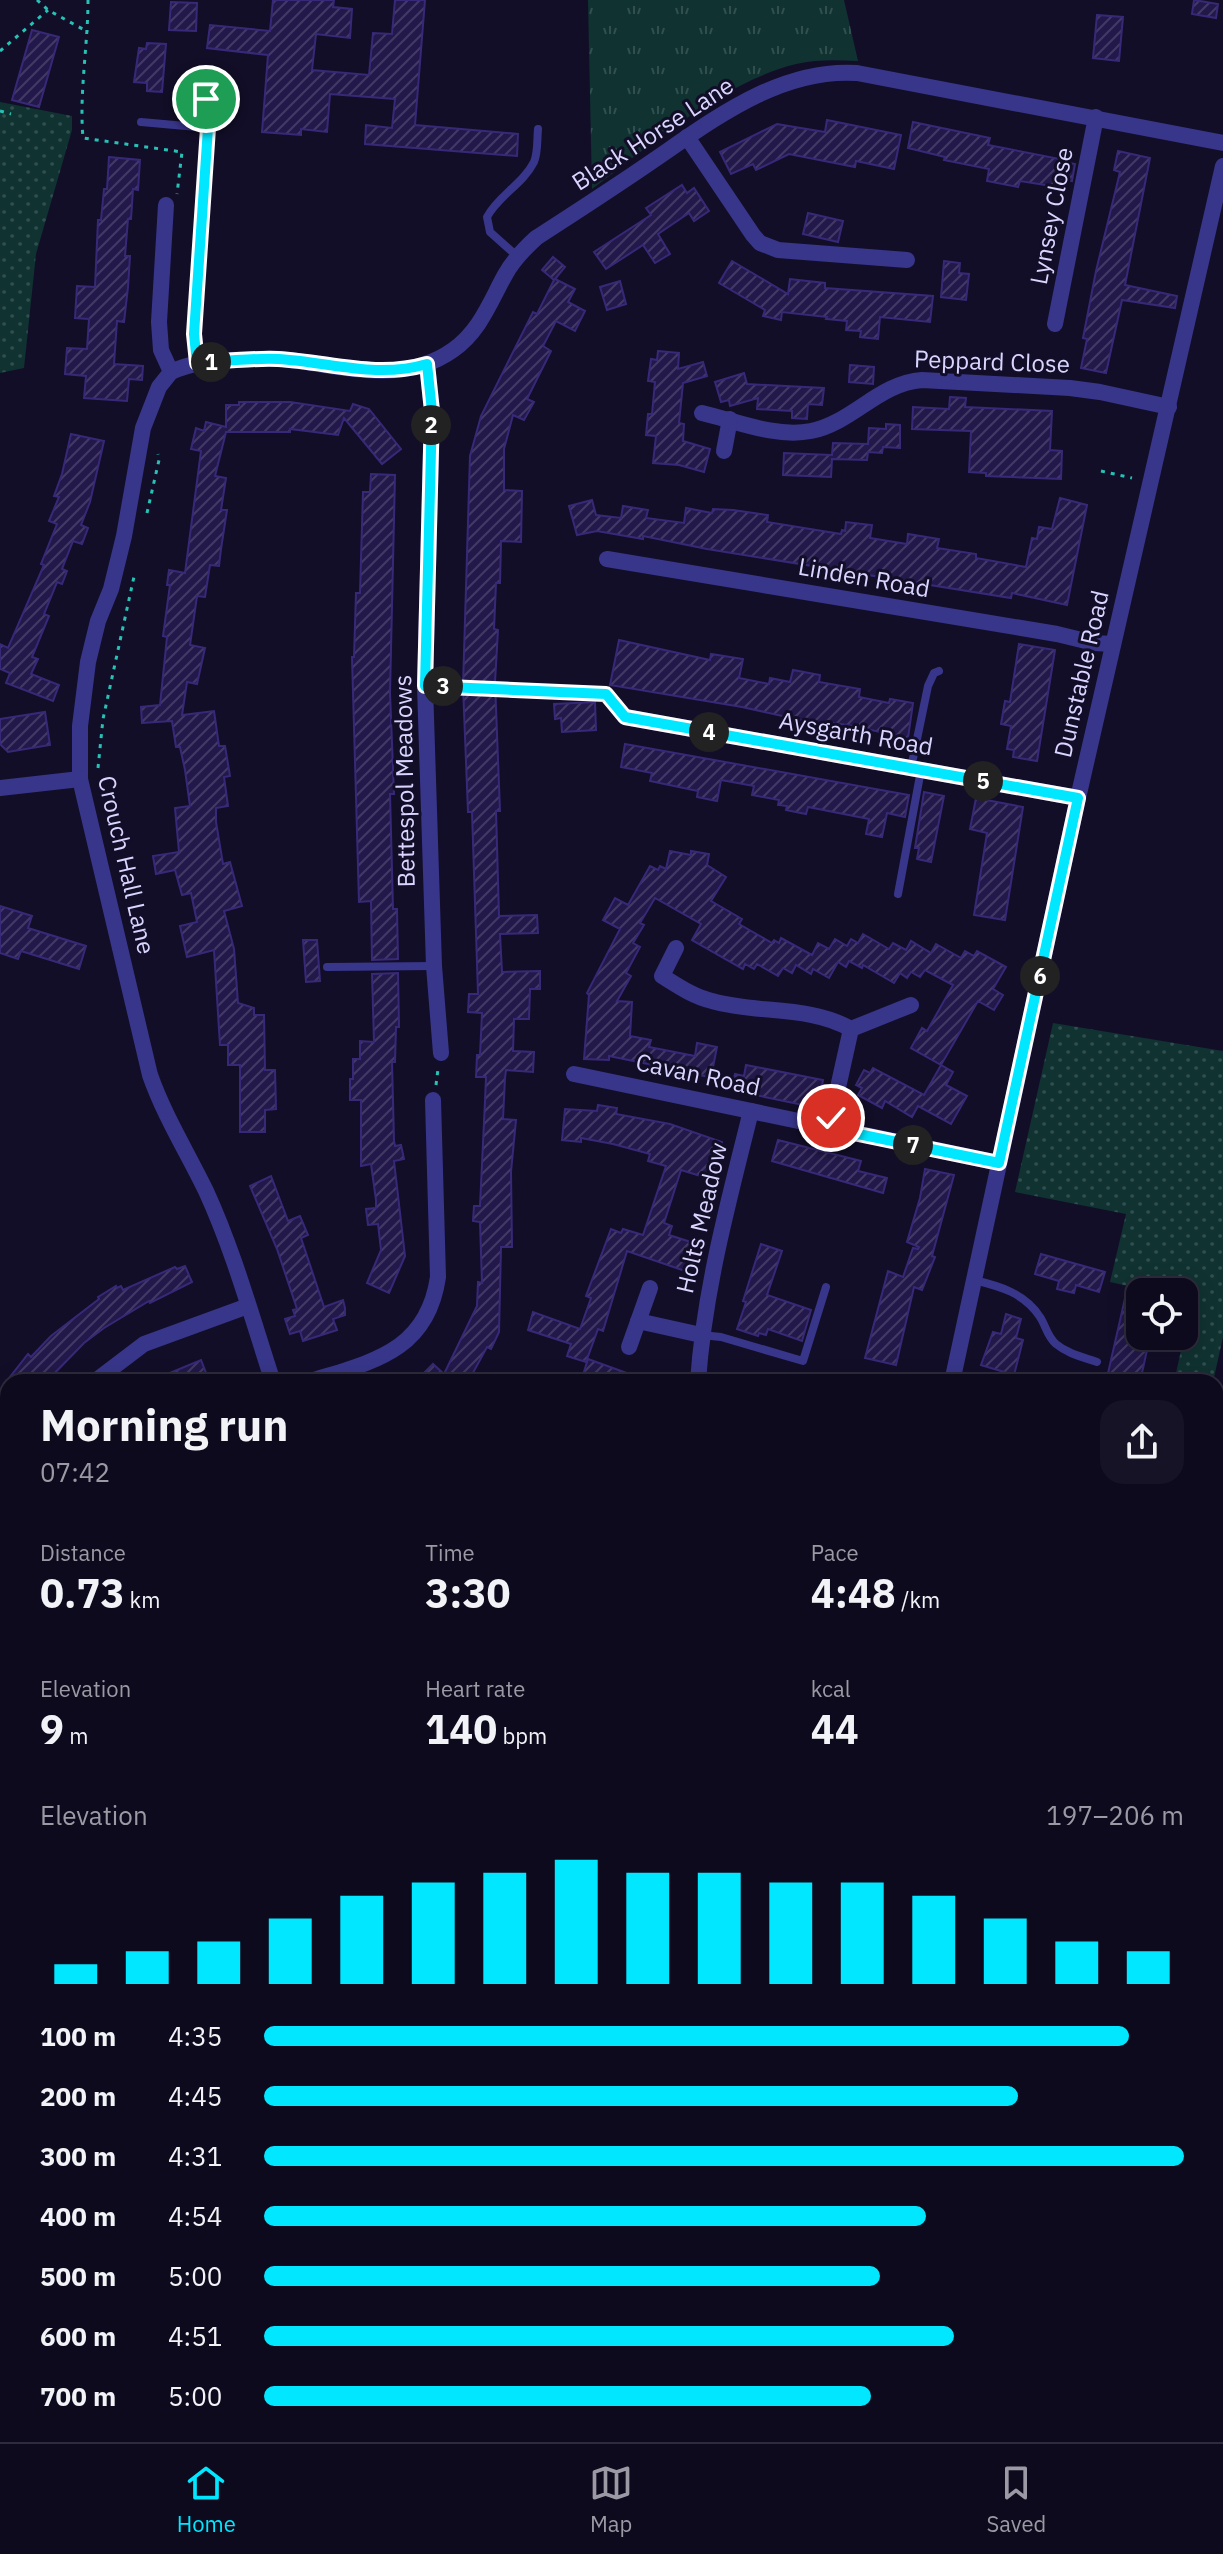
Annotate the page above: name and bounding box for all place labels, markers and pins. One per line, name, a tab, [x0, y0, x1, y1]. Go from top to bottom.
pin	[172, 65, 240, 133]
pin: 1	[191, 342, 231, 382]
pin: 2	[411, 405, 451, 445]
pin: 3	[423, 666, 463, 706]
pin: 4	[689, 712, 729, 752]
pin: 5	[963, 761, 1003, 801]
pin: 6	[1020, 956, 1060, 996]
pin	[797, 1084, 865, 1152]
pin: 7	[893, 1125, 933, 1165]

